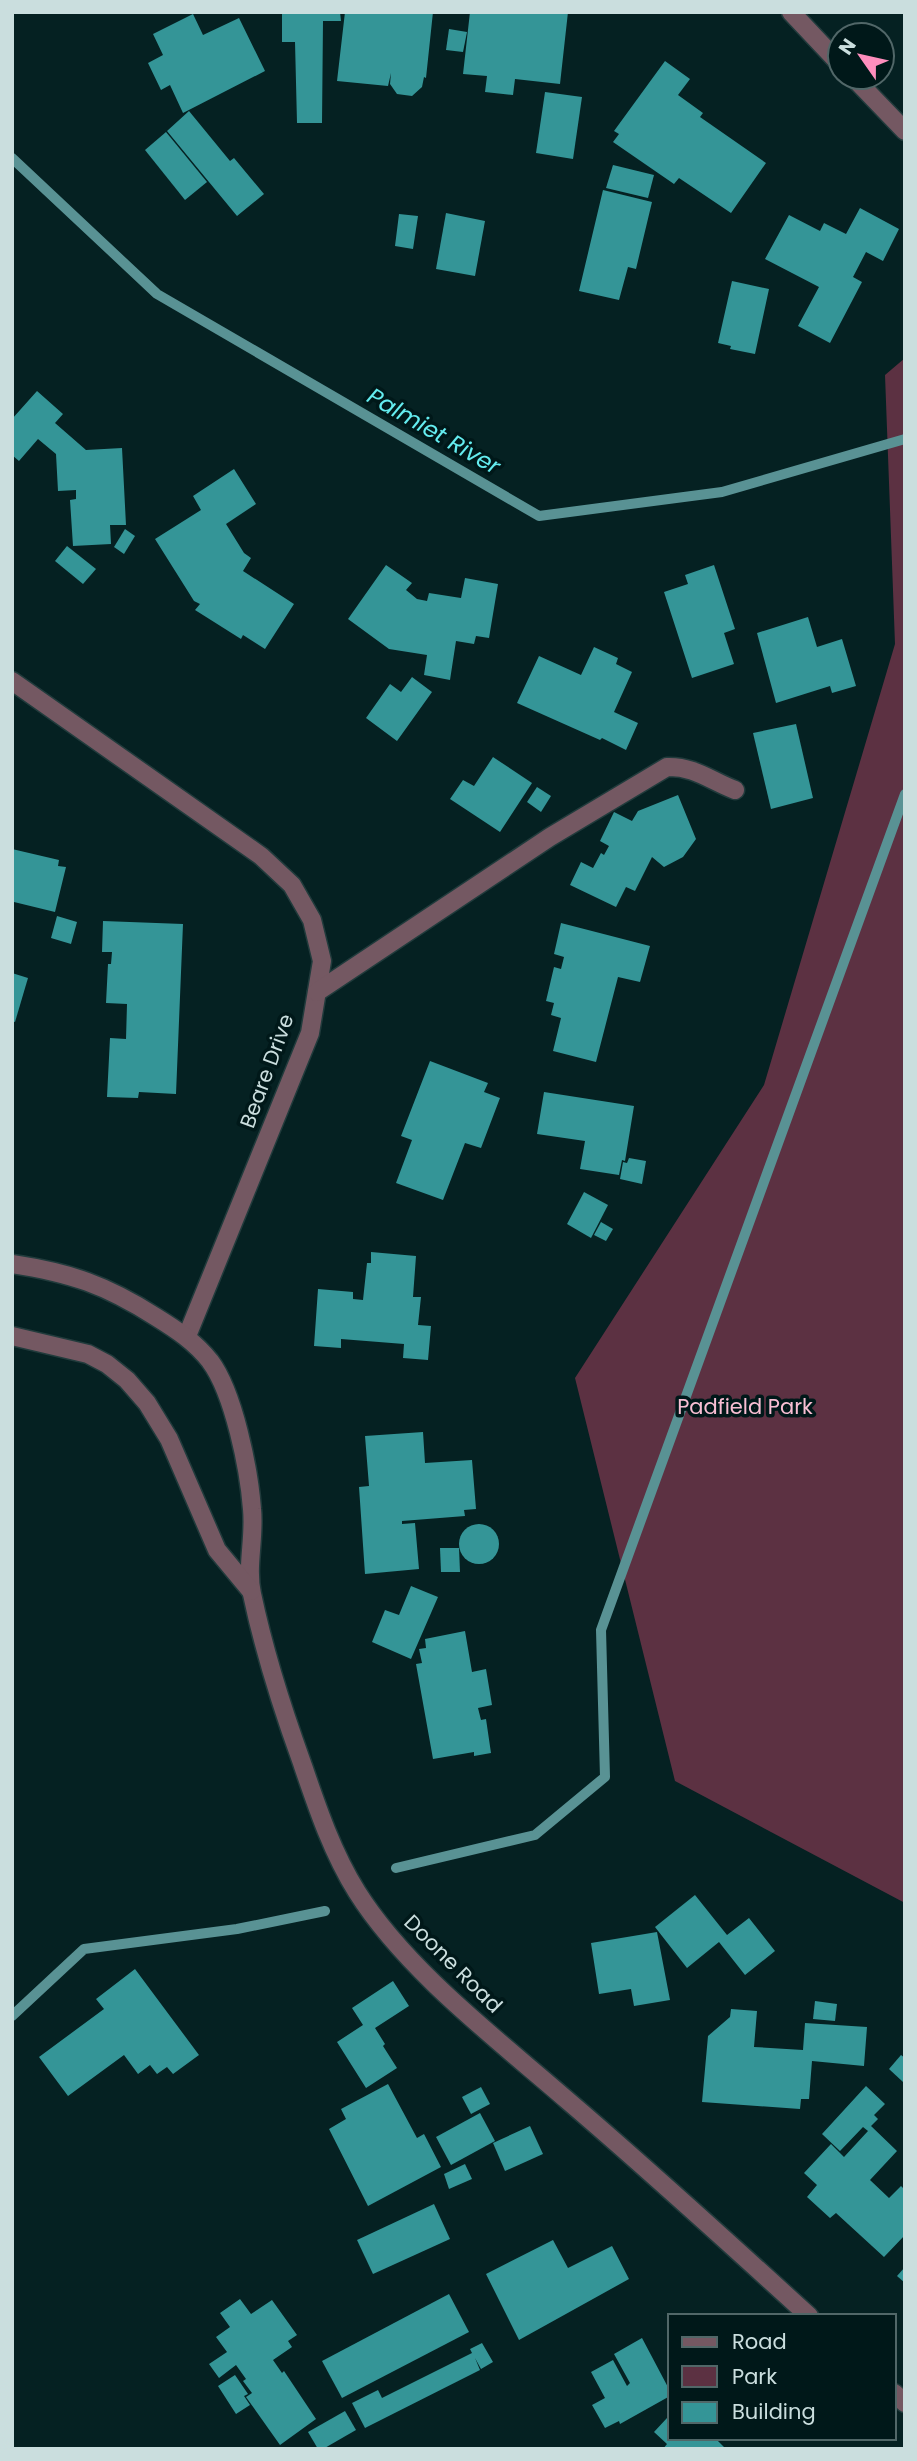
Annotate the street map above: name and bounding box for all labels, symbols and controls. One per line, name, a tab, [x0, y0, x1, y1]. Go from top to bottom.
north arrow	[826, 21, 896, 91]
text: N	[832, 33, 863, 60]
water label: Palmiet River	[362, 380, 508, 483]
street label: Beare Drive	[233, 1010, 301, 1132]
park label: Padfield Park	[677, 1392, 813, 1421]
street label: Doone Road	[398, 1908, 509, 2019]
legend	[668, 2314, 896, 2440]
text: Road	[732, 2327, 787, 2356]
text: Park	[732, 2362, 777, 2391]
text: Building	[732, 2397, 816, 2426]

